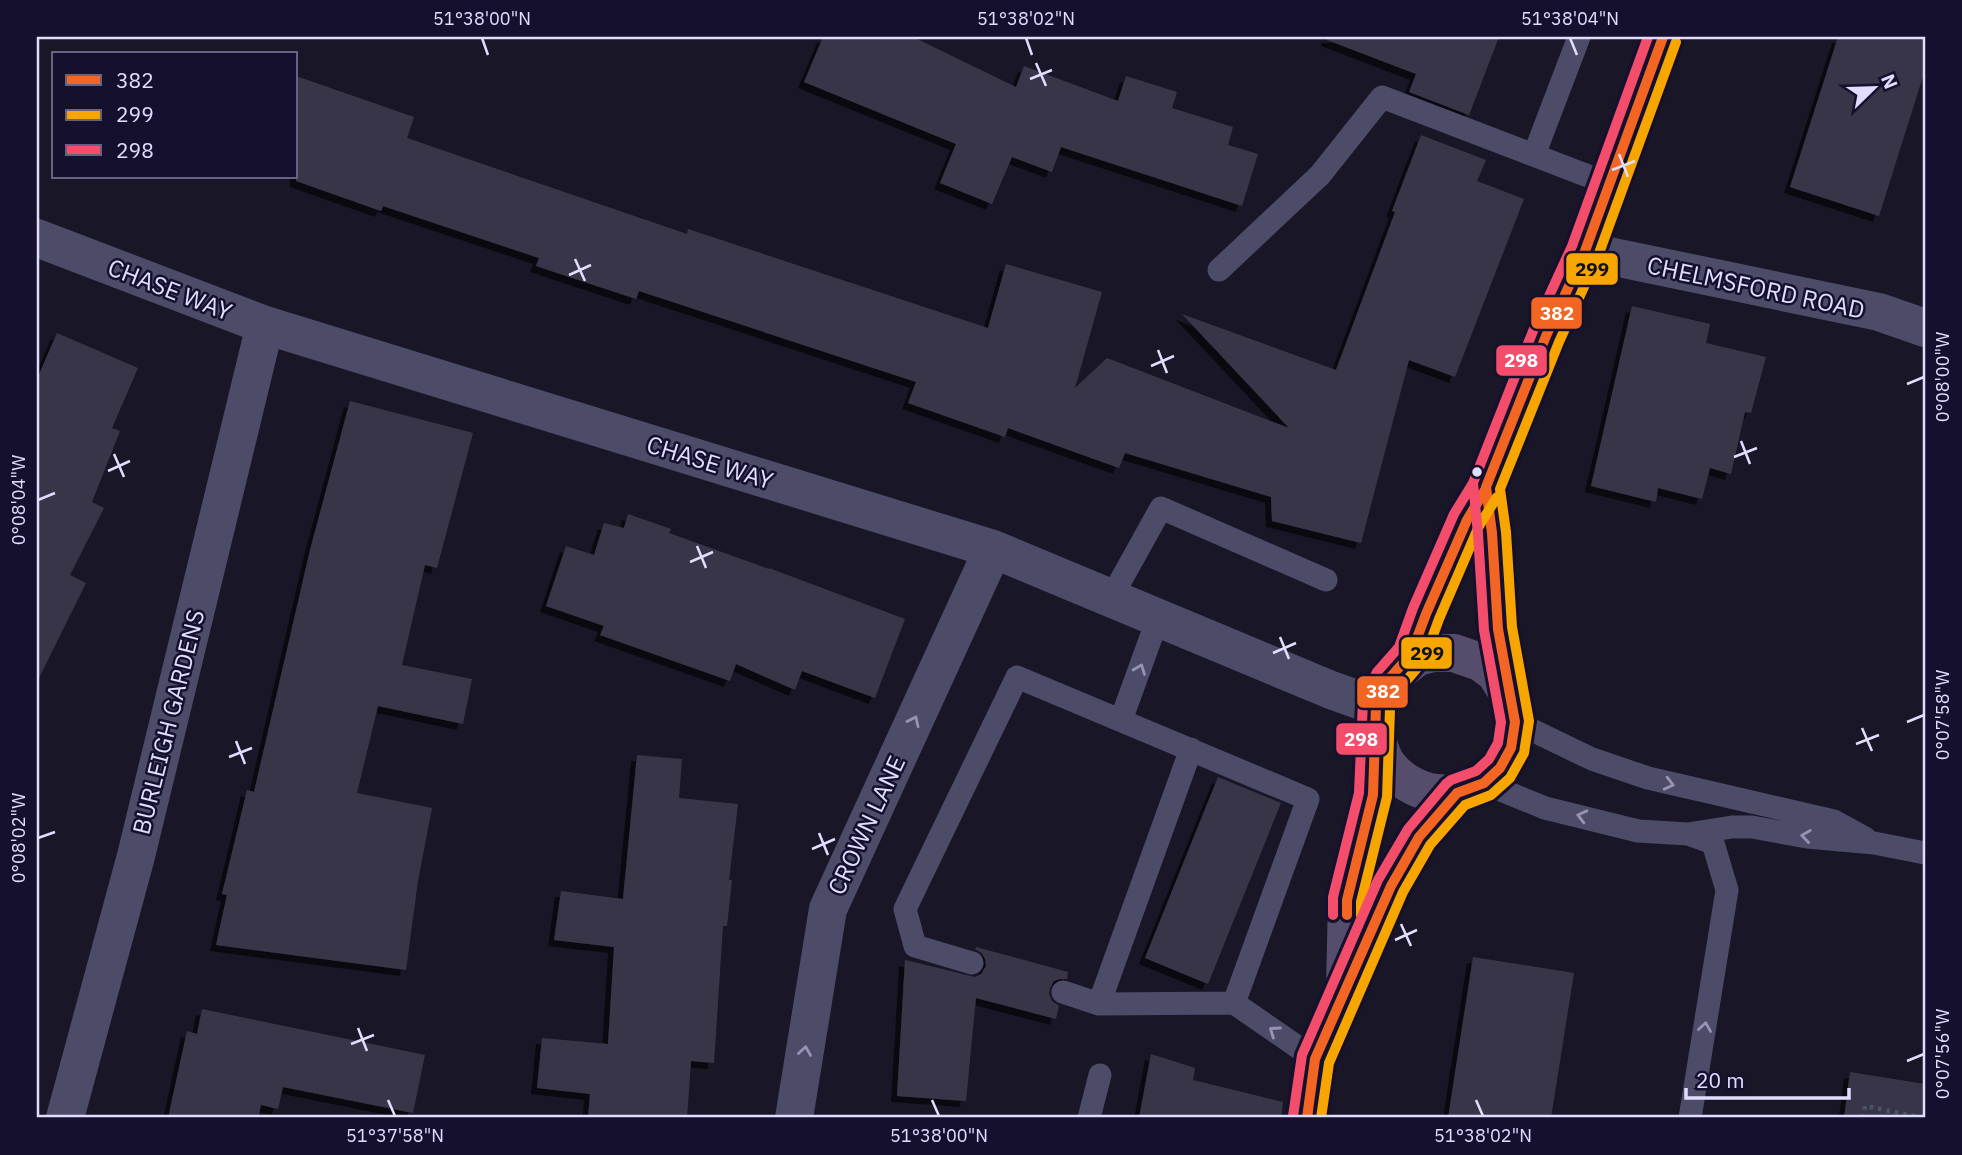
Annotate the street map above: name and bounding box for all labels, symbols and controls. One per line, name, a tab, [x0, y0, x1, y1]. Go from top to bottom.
text: 51°38'00"N	[433, 7, 531, 30]
text: 51°38'02"N	[977, 7, 1075, 30]
text: 51°38'04"N	[1521, 7, 1619, 30]
legend	[52, 52, 298, 178]
north arrow	[1840, 52, 1910, 122]
text: 382	[116, 66, 154, 94]
text: N	[1876, 70, 1903, 92]
text: 299	[116, 100, 154, 128]
text: 298	[116, 136, 154, 164]
street label: CHELMSFORD ROAD	[1644, 248, 1868, 326]
street label: CHASE WAY	[103, 251, 237, 327]
line badge: 299	[1565, 252, 1619, 286]
text: 299	[1575, 257, 1609, 281]
line badge: 382	[1530, 296, 1583, 330]
text: 382	[1540, 301, 1574, 325]
text: 0°08'00"W	[1931, 332, 1954, 422]
line badge: 298	[1495, 344, 1548, 377]
text: 298	[1504, 348, 1538, 372]
street label: CHASE WAY	[643, 428, 777, 496]
text: 0°08'04"W	[7, 455, 30, 545]
unlabelled marker	[1470, 465, 1484, 479]
street label: BURLEIGH GARDENS	[125, 606, 211, 838]
line badge: 299	[1400, 636, 1453, 670]
text: 299	[1410, 641, 1444, 665]
one-way arrow	[1132, 664, 1146, 676]
text: 0°07'58"W	[1931, 670, 1954, 760]
line badge: 382	[1356, 675, 1409, 709]
text: 382	[1366, 679, 1400, 703]
one-way arrow	[905, 716, 919, 729]
line badge: 298	[1335, 722, 1388, 756]
text: 298	[1344, 727, 1378, 751]
street label: CROWN LANE	[820, 750, 912, 900]
one-way arrow	[1663, 776, 1675, 790]
text: 0°08'02"W	[7, 793, 30, 883]
one-way arrow	[1576, 810, 1588, 825]
one-way arrow	[1800, 829, 1812, 844]
text: 0°07'56"W	[1931, 1009, 1954, 1099]
one-way arrow	[1697, 1021, 1712, 1033]
one-way arrow	[1269, 1026, 1282, 1039]
one-way arrow	[797, 1045, 812, 1057]
scale bar	[1686, 1057, 1848, 1101]
text: 20 m	[1696, 1066, 1745, 1094]
text: 51°37'58"N	[346, 1124, 444, 1147]
text: 51°38'00"N	[890, 1124, 988, 1147]
text: 51°38'02"N	[1434, 1124, 1532, 1147]

